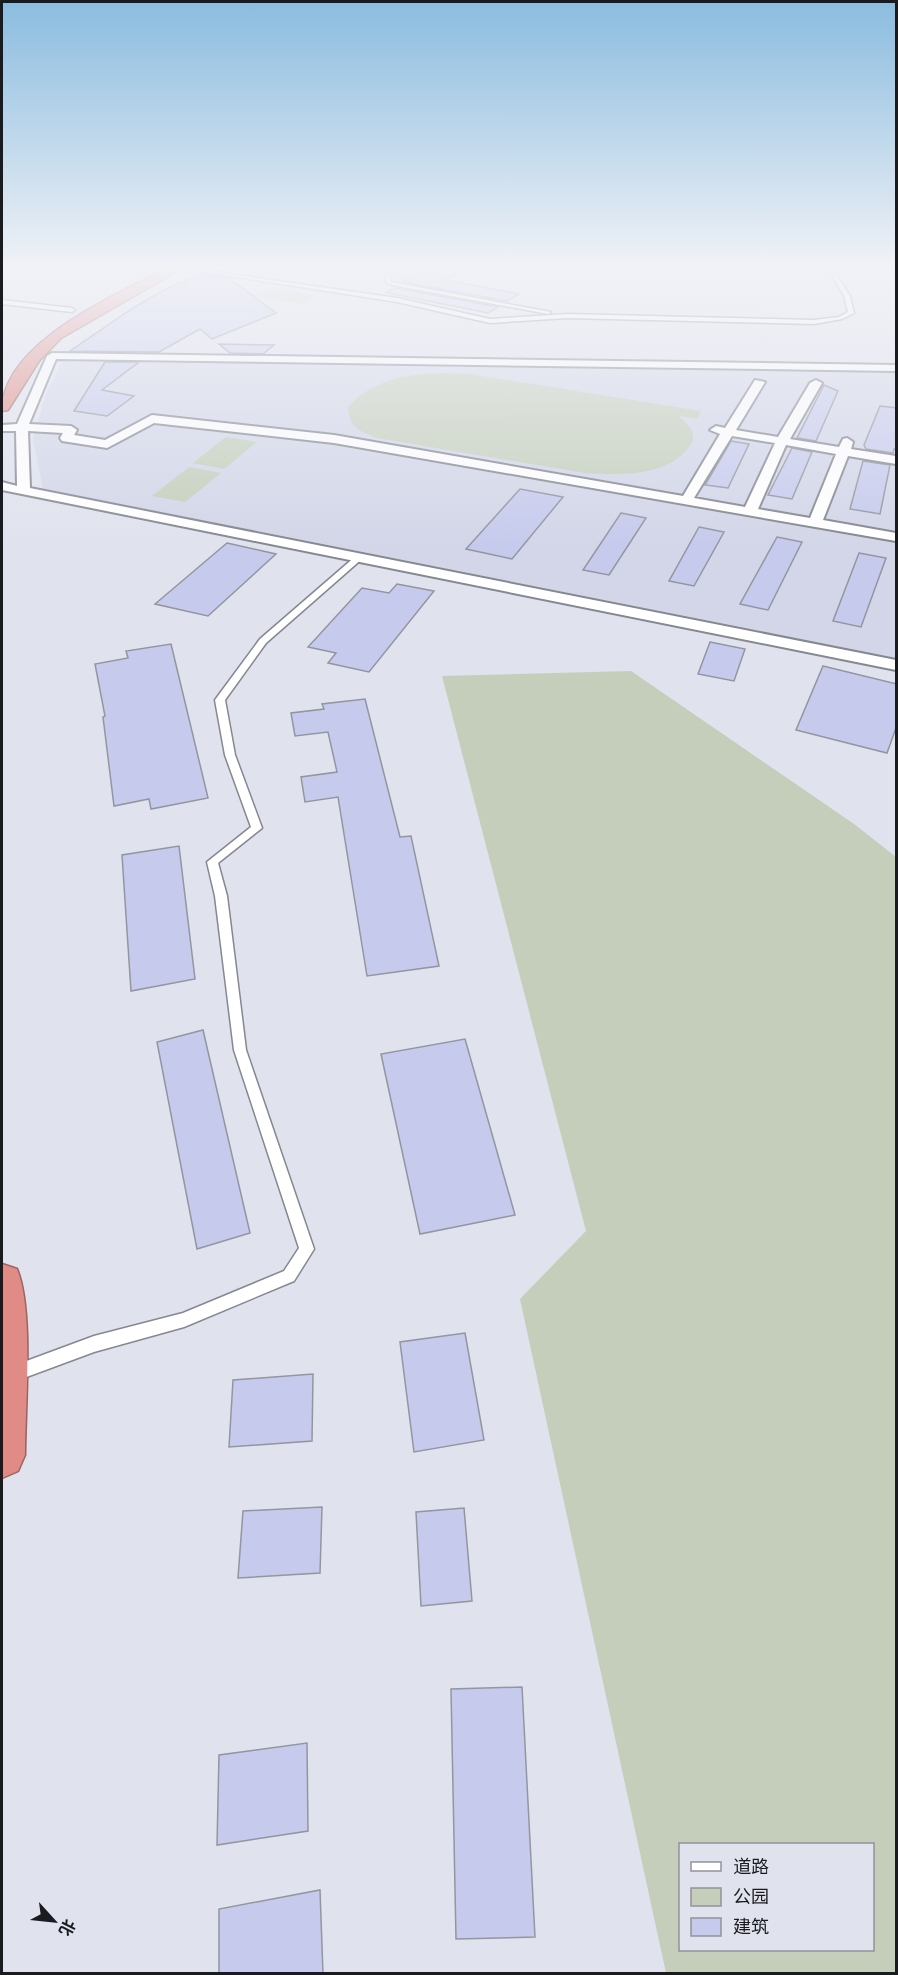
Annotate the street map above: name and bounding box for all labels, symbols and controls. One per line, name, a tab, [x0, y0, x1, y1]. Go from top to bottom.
legend	[679, 1843, 874, 1951]
text: 道路	[733, 1857, 769, 1877]
text: 公园	[733, 1888, 769, 1907]
north arrow	[24, 1891, 84, 1951]
text: 北	[56, 1917, 78, 1939]
text: 建筑	[733, 1917, 769, 1937]

